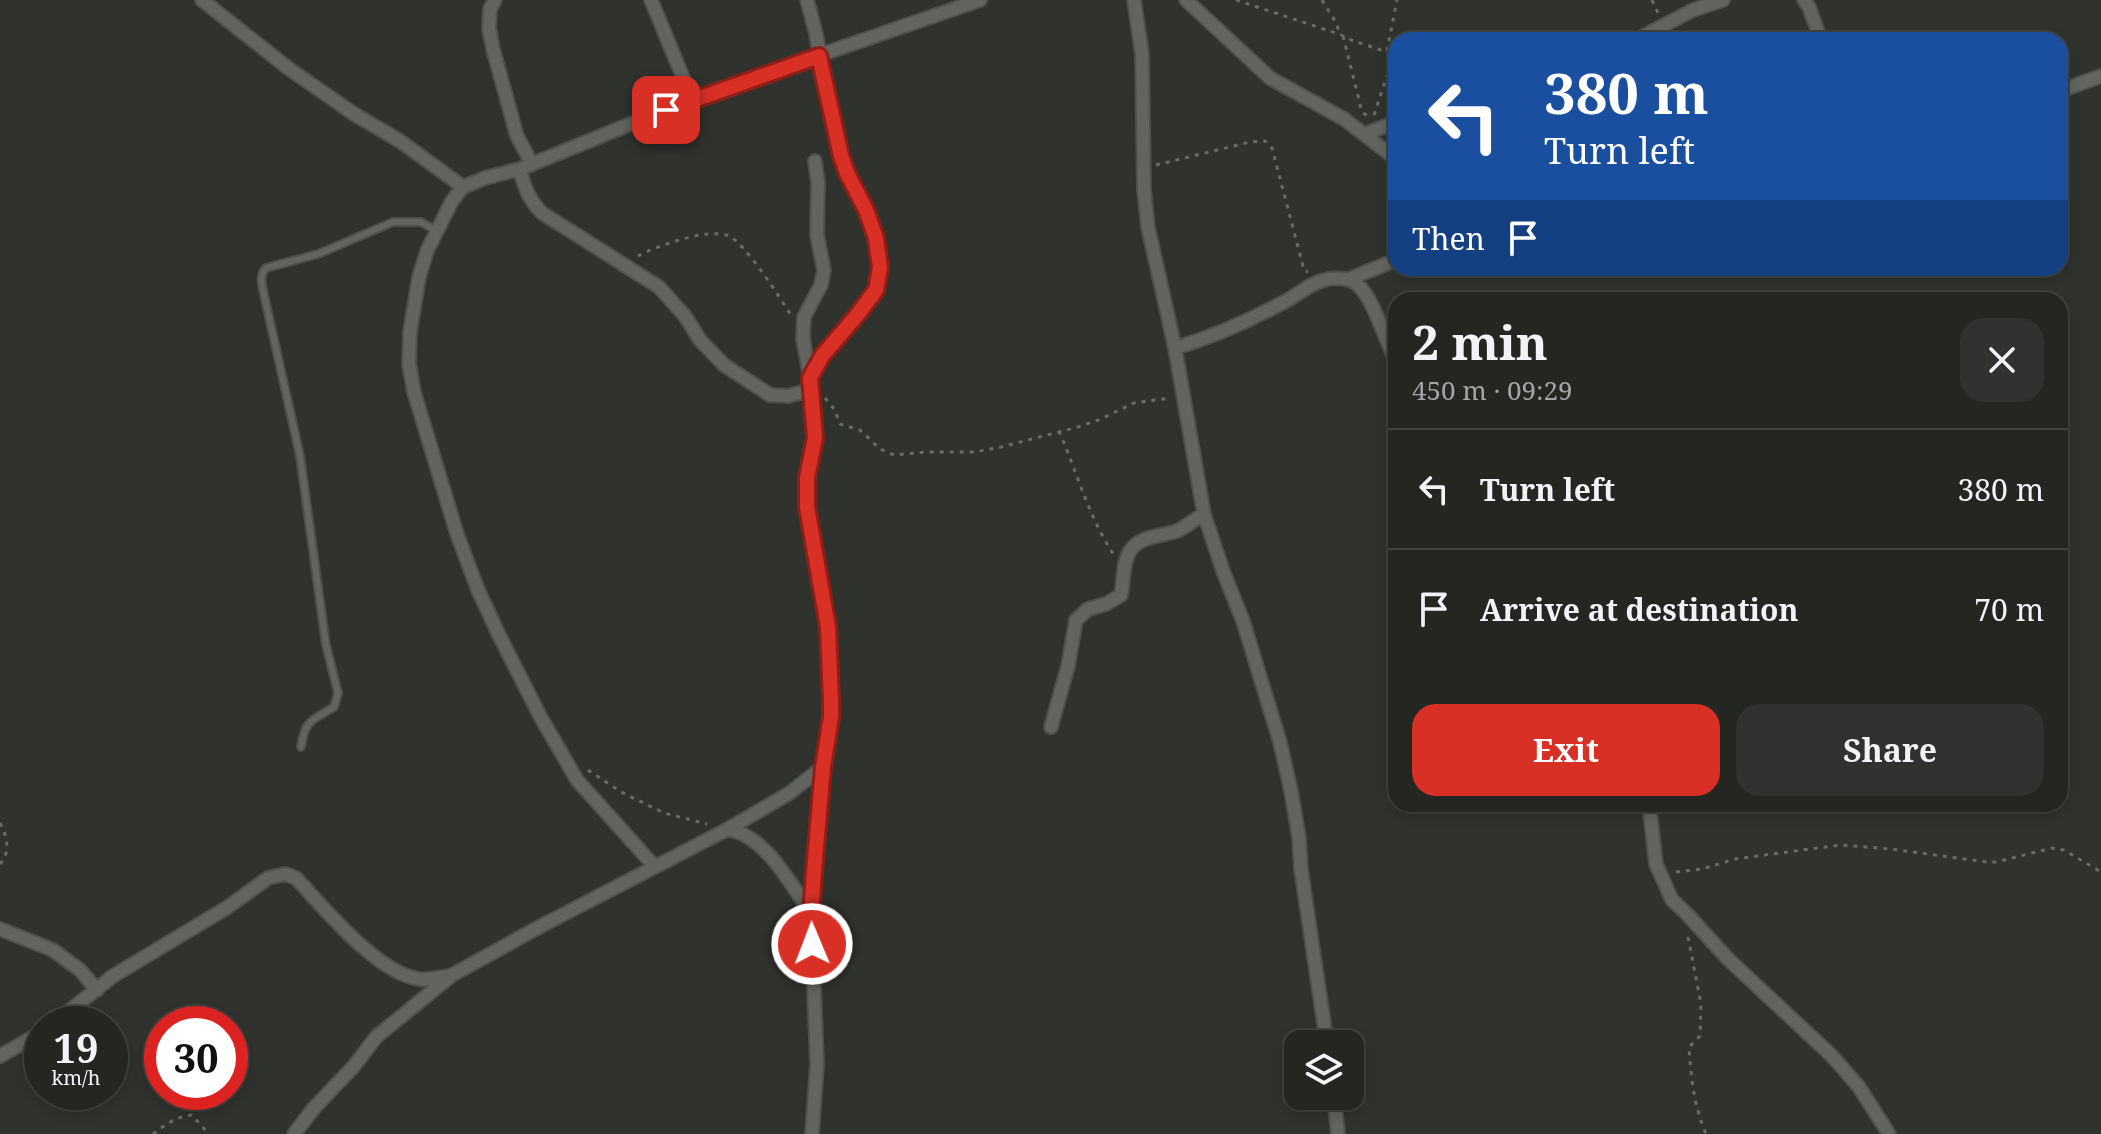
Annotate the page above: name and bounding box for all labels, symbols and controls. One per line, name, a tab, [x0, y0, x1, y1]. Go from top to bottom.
text: 380 m	[1544, 54, 1709, 130]
icon: left	[1412, 64, 1516, 168]
pin	[632, 76, 700, 144]
icon: arrive	[644, 88, 688, 132]
text: Turn left	[1544, 126, 1695, 175]
icon: arrive	[1501, 216, 1545, 260]
text: Then	[1412, 218, 1485, 259]
text: 2 min	[1412, 309, 1548, 374]
button: close	[1960, 318, 2044, 402]
text: 450 m · 09:29	[1412, 372, 1573, 408]
icon: left	[1412, 467, 1456, 511]
text: Turn left	[1480, 469, 1615, 510]
text: 380 m	[1958, 469, 2044, 510]
icon: arrive	[1412, 587, 1456, 631]
text: Arrive at destination	[1480, 589, 1799, 630]
text: 70 m	[1974, 589, 2044, 630]
button: Exit	[1412, 704, 1720, 796]
button: Share	[1736, 704, 2044, 796]
position arrow	[770, 902, 854, 986]
speed limit sign: 30	[144, 1006, 248, 1110]
text: 19	[53, 1020, 99, 1075]
map controls	[1284, 1030, 1364, 1110]
button: layers	[1284, 1030, 1364, 1110]
text: km/h	[51, 1064, 101, 1091]

